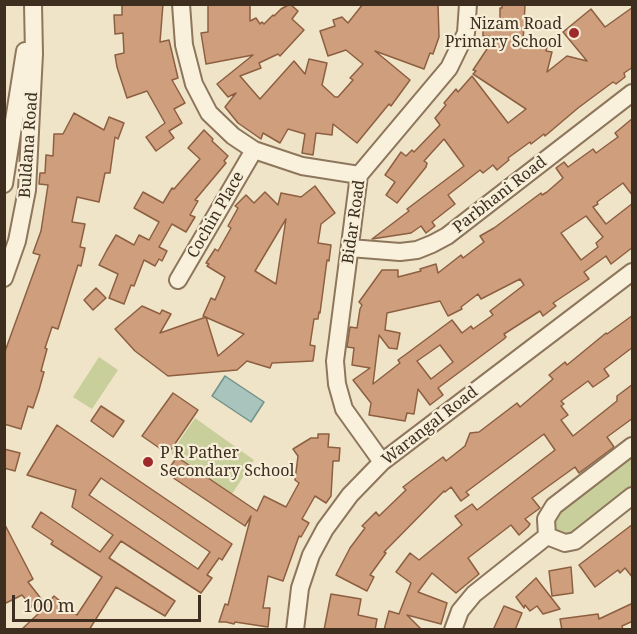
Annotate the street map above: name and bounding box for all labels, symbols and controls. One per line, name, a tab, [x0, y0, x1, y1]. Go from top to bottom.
place label: Nizam Road Primary School	[445, 14, 562, 52]
marker: Nizam Road Primary School	[567, 26, 581, 40]
street label: Buldana Road	[16, 91, 42, 199]
street label: Parbhani Road	[449, 153, 551, 237]
street label: Cochin Place	[183, 168, 249, 262]
street label: Bidar Road	[339, 179, 369, 265]
street label: Warangal Road	[378, 383, 482, 469]
place label: P R Pather Secondary School	[160, 443, 294, 481]
marker: P R Pather Secondary School	[141, 455, 155, 469]
scale bar	[15, 583, 204, 621]
text: 100 m	[23, 593, 75, 617]

